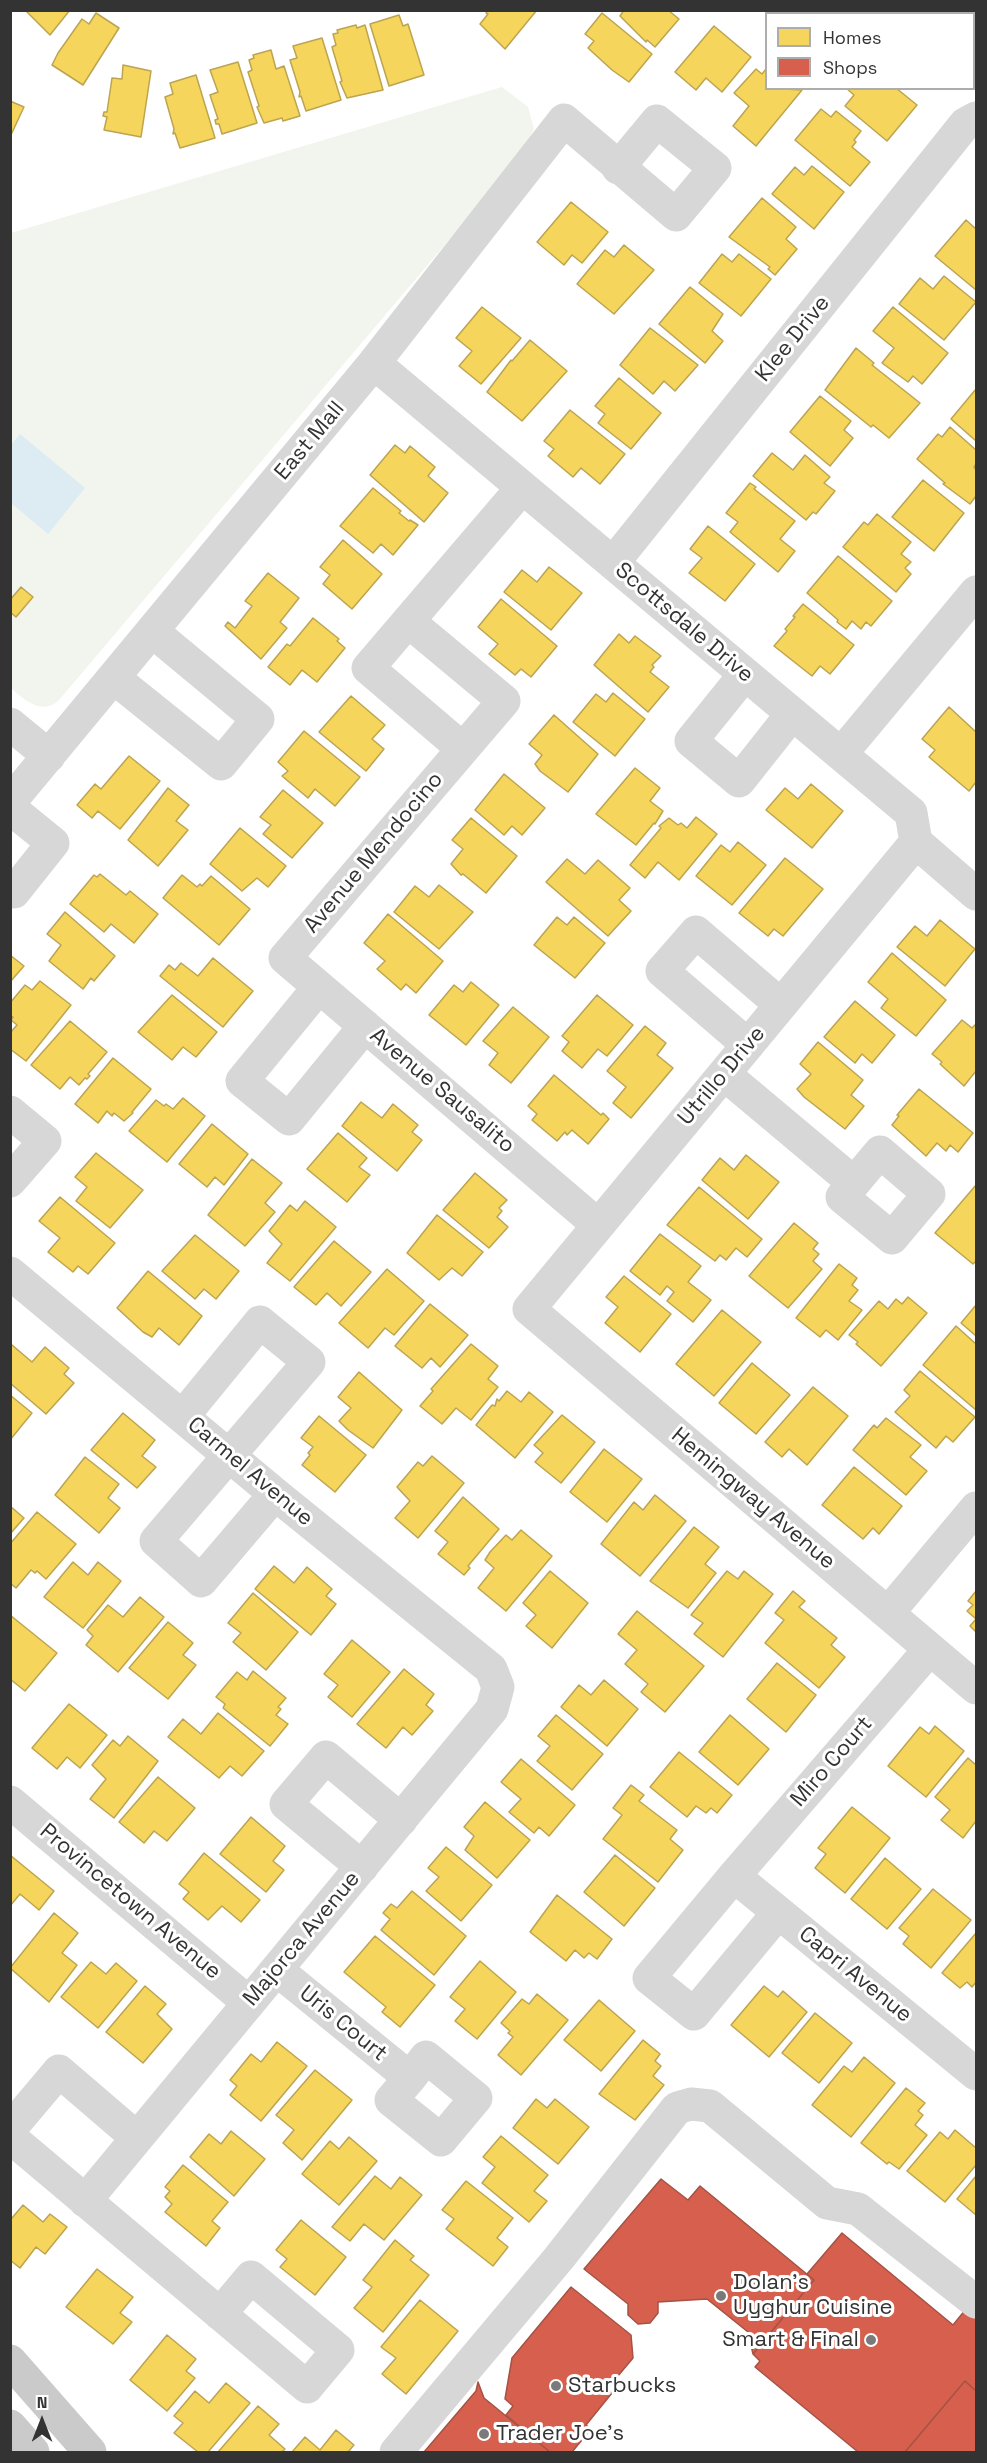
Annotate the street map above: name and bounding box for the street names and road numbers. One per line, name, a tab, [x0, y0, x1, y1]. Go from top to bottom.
street label: Klee Drive	[750, 291, 836, 387]
street label: East Mall	[270, 396, 350, 486]
street label: Scottsdale Drive	[609, 557, 759, 689]
street label: Avenue Mendocino	[299, 767, 449, 939]
street label: Utrillo Drive	[673, 1021, 771, 1131]
street label: Avenue Sausalito	[364, 1023, 520, 1159]
street label: Carmel Avenue	[182, 1412, 318, 1532]
street label: Hemingway Avenue	[666, 1423, 840, 1575]
street label: Miro Court	[786, 1711, 878, 1813]
street label: Provincetown Avenue	[34, 1819, 226, 1985]
street label: Majorca Avenue	[238, 1866, 366, 2012]
street label: Capri Avenue	[793, 1921, 917, 2029]
street label: Uris Court	[294, 1981, 392, 2067]

